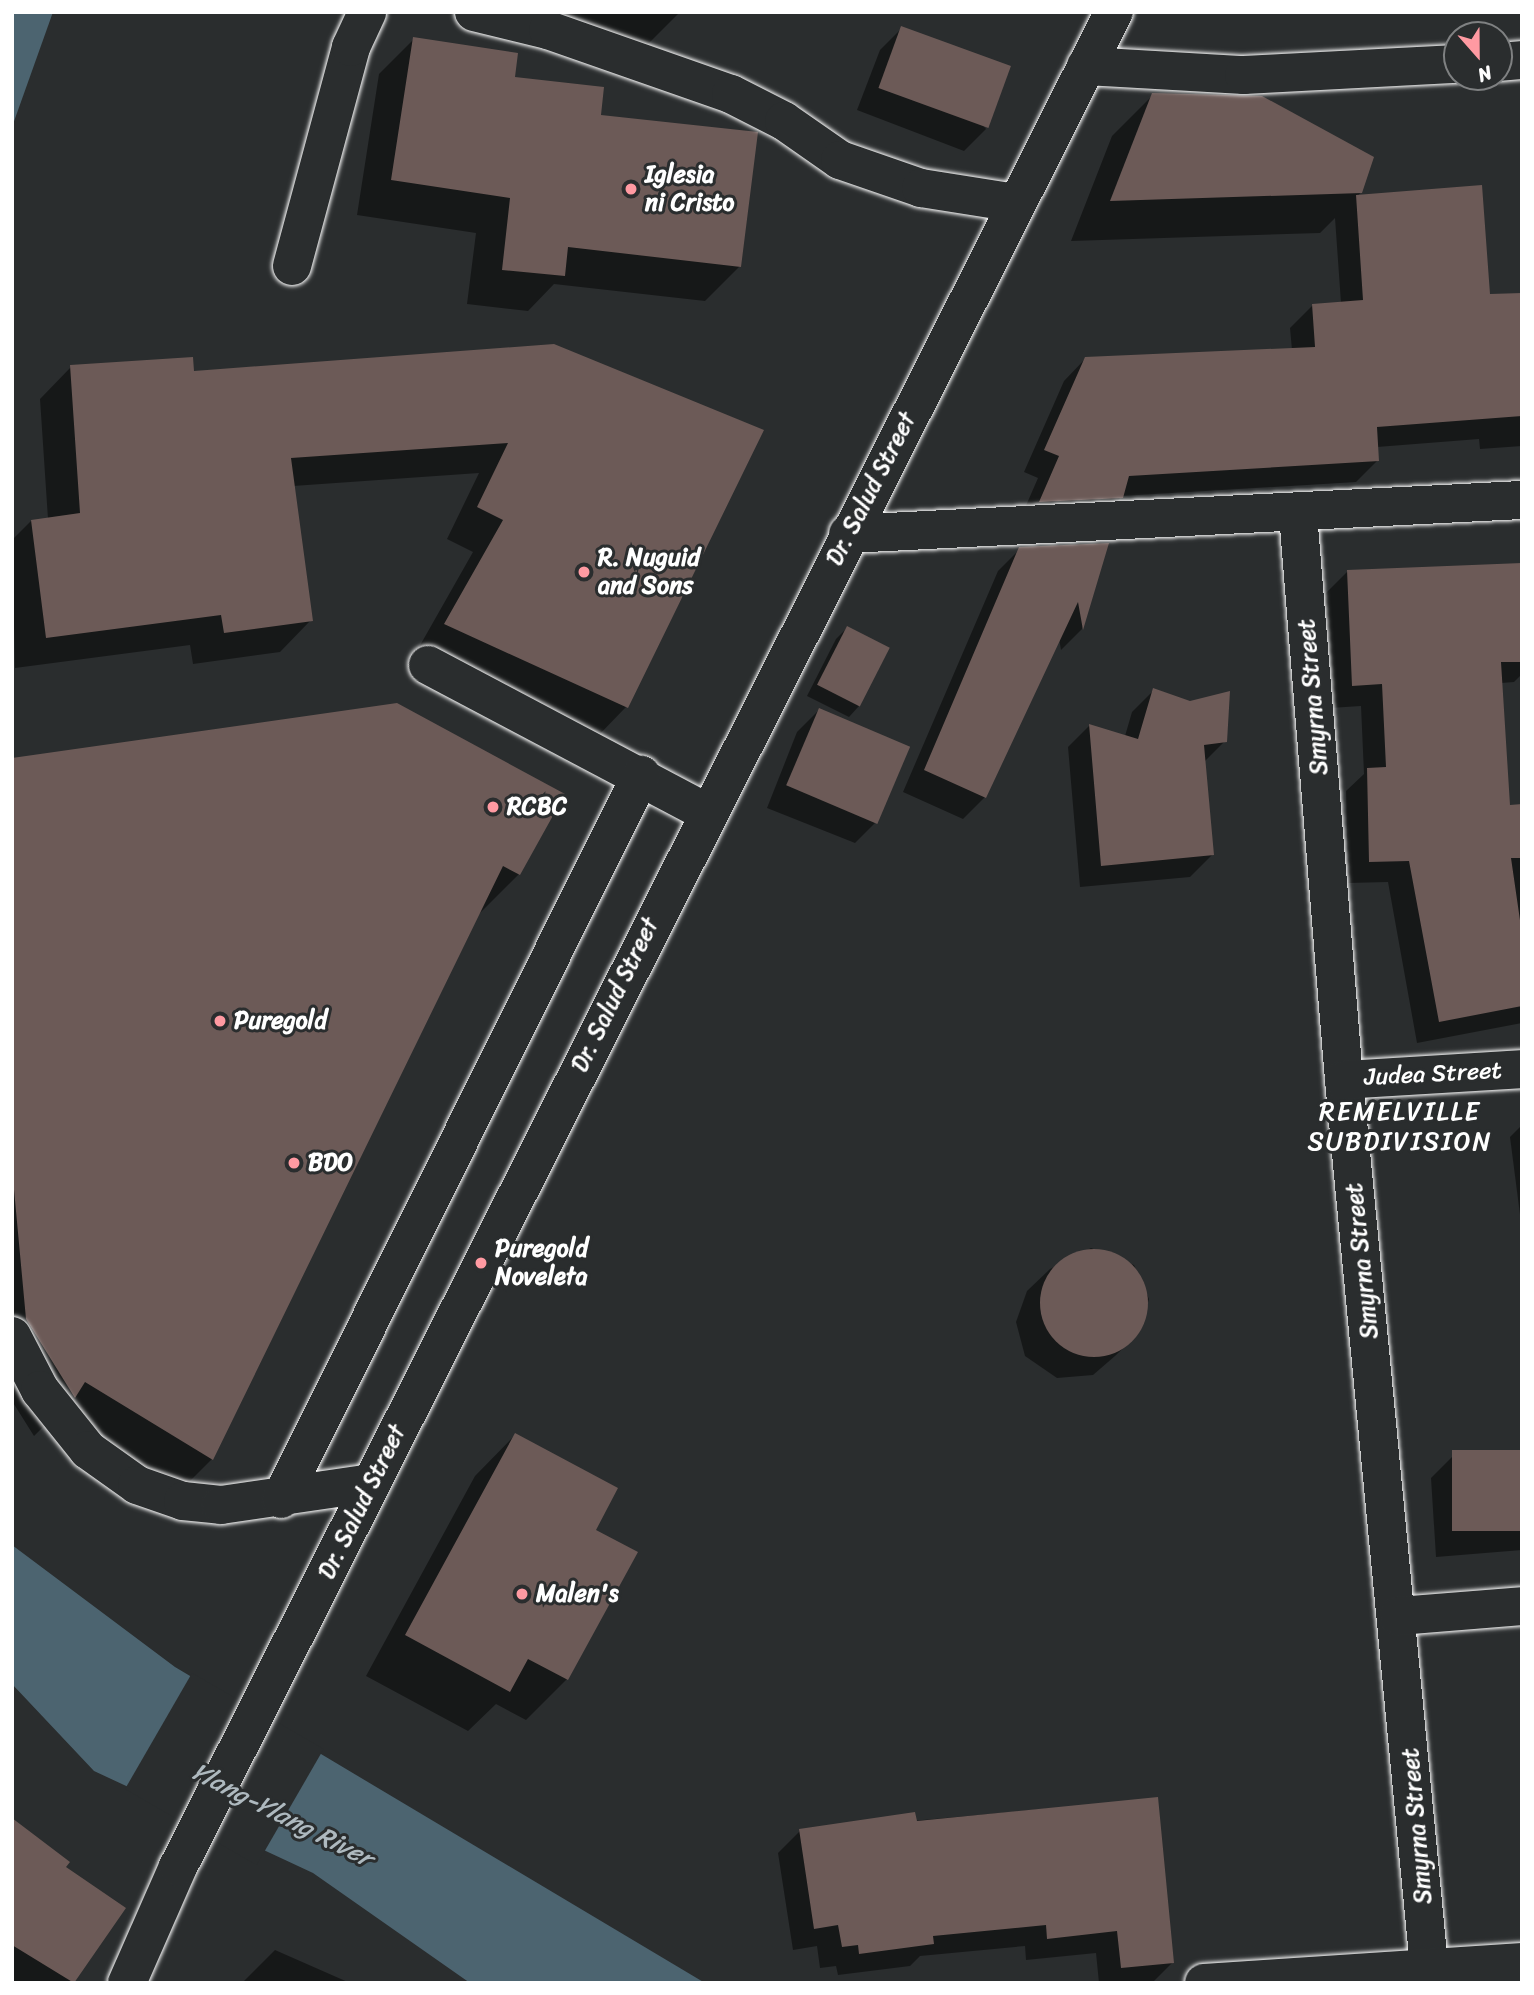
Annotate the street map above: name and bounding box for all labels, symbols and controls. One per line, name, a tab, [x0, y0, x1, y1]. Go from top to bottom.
north arrow	[1443, 21, 1513, 91]
text: N	[1473, 56, 1497, 92]
place label: Iglesia ni Cristo	[645, 161, 735, 217]
marker: Iglesia ni Cristo	[623, 181, 639, 197]
street label: Dr. Salud Street	[819, 406, 923, 572]
place label: R. Nuguid and Sons	[598, 544, 700, 600]
marker: R. Nuguid and Sons	[576, 564, 592, 580]
street label: Smyrna Street	[1292, 618, 1334, 776]
place label: RCBC	[507, 793, 567, 821]
marker: RCBC	[485, 799, 501, 815]
street label: Dr. Salud Street	[565, 912, 665, 1078]
place label: Puregold	[234, 1007, 327, 1035]
marker: Puregold	[212, 1013, 228, 1029]
street label: Judea Street	[1364, 1056, 1502, 1092]
district label: REMELVILLE SUBDIVISION	[1311, 1096, 1489, 1158]
place label: BDO	[308, 1149, 353, 1177]
marker: BDO	[286, 1155, 302, 1171]
street label: Smyrna Street	[1339, 1182, 1385, 1340]
place label: Puregold Noveleta	[495, 1235, 588, 1291]
marker: Puregold Noveleta	[473, 1255, 489, 1271]
street label: Dr. Salud Street	[312, 1419, 412, 1585]
place label: Malen's	[536, 1580, 619, 1608]
marker: Malen's	[514, 1586, 530, 1602]
street label: Smyrna Street	[1396, 1747, 1438, 1905]
water label: Ylang-Ylang River	[186, 1756, 378, 1874]

